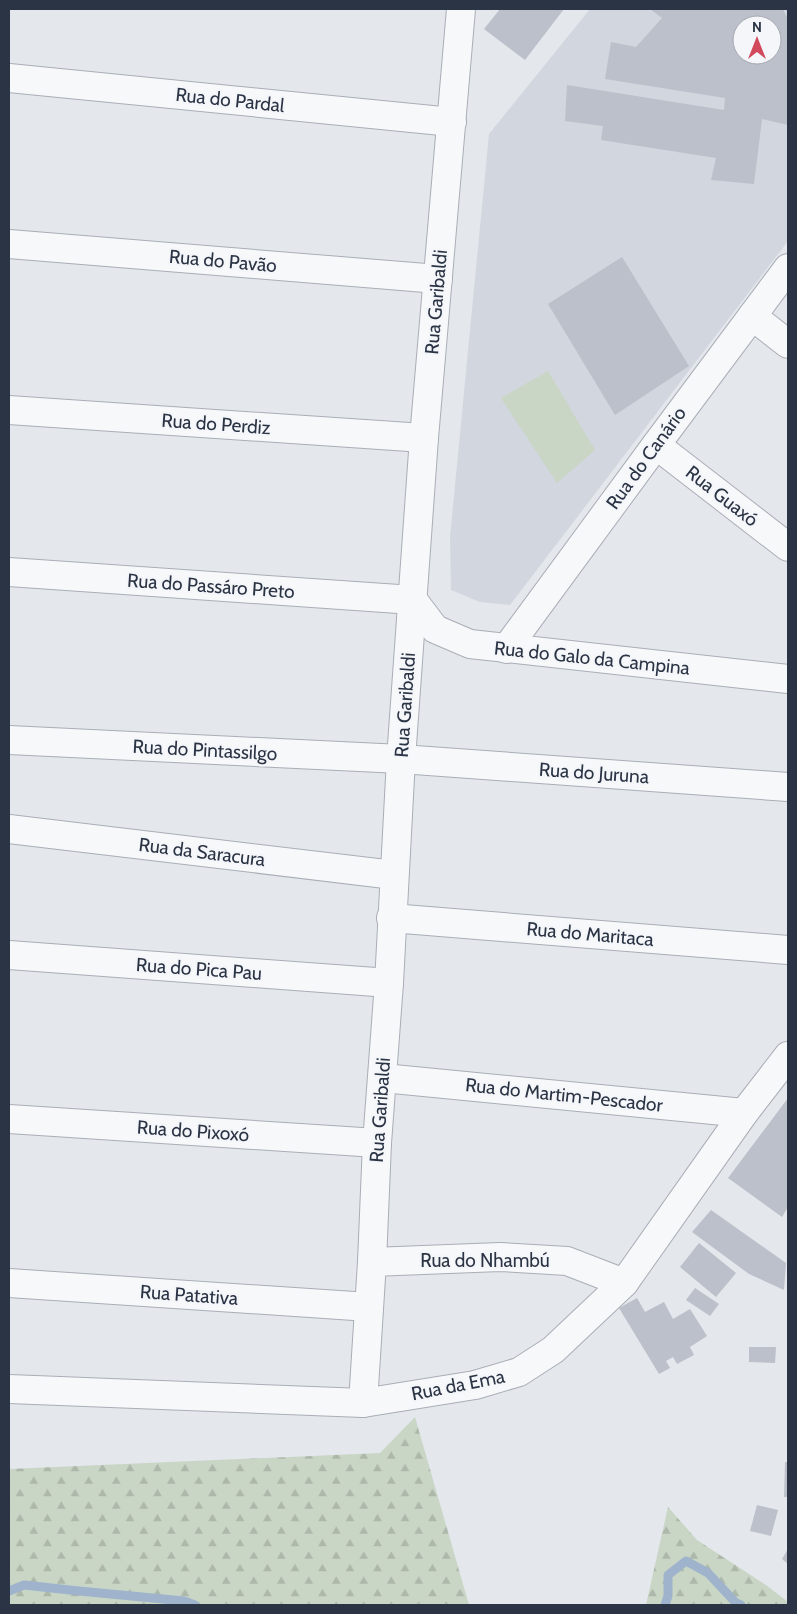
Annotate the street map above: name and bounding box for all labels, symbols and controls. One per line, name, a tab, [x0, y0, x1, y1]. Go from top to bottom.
north arrow	[732, 15, 782, 65]
text: N	[752, 18, 762, 36]
street label: Rua do Pardal	[174, 83, 286, 117]
street label: Rua do Pavão	[168, 245, 278, 277]
street label: Rua Garibaldi	[420, 249, 452, 355]
street label: Rua do Canário	[601, 402, 691, 514]
street label: Rua do Perdiz	[161, 409, 271, 439]
street label: Rua Guaxó	[681, 461, 763, 531]
street label: Rua do Passáro Preto	[126, 569, 296, 603]
street label: Rua do Galo da Campina	[493, 636, 691, 680]
street label: Rua Garibaldi	[390, 652, 420, 758]
street label: Rua do Pintassilgo	[132, 735, 278, 765]
street label: Rua do Juruna	[538, 758, 650, 788]
street label: Rua da Saracura	[137, 833, 267, 871]
street label: Rua do Maritaca	[525, 917, 655, 951]
street label: Rua do Pica Pau	[135, 953, 263, 985]
street label: Rua Garibaldi	[365, 1057, 395, 1163]
street label: Rua do Martim-Pescador	[464, 1073, 664, 1117]
street label: Rua do Pixoxó	[136, 1116, 250, 1146]
street label: Rua do Nhambú	[420, 1249, 550, 1272]
street label: Rua Patativa	[139, 1280, 239, 1310]
street label: Rua da Ema	[409, 1365, 507, 1405]

